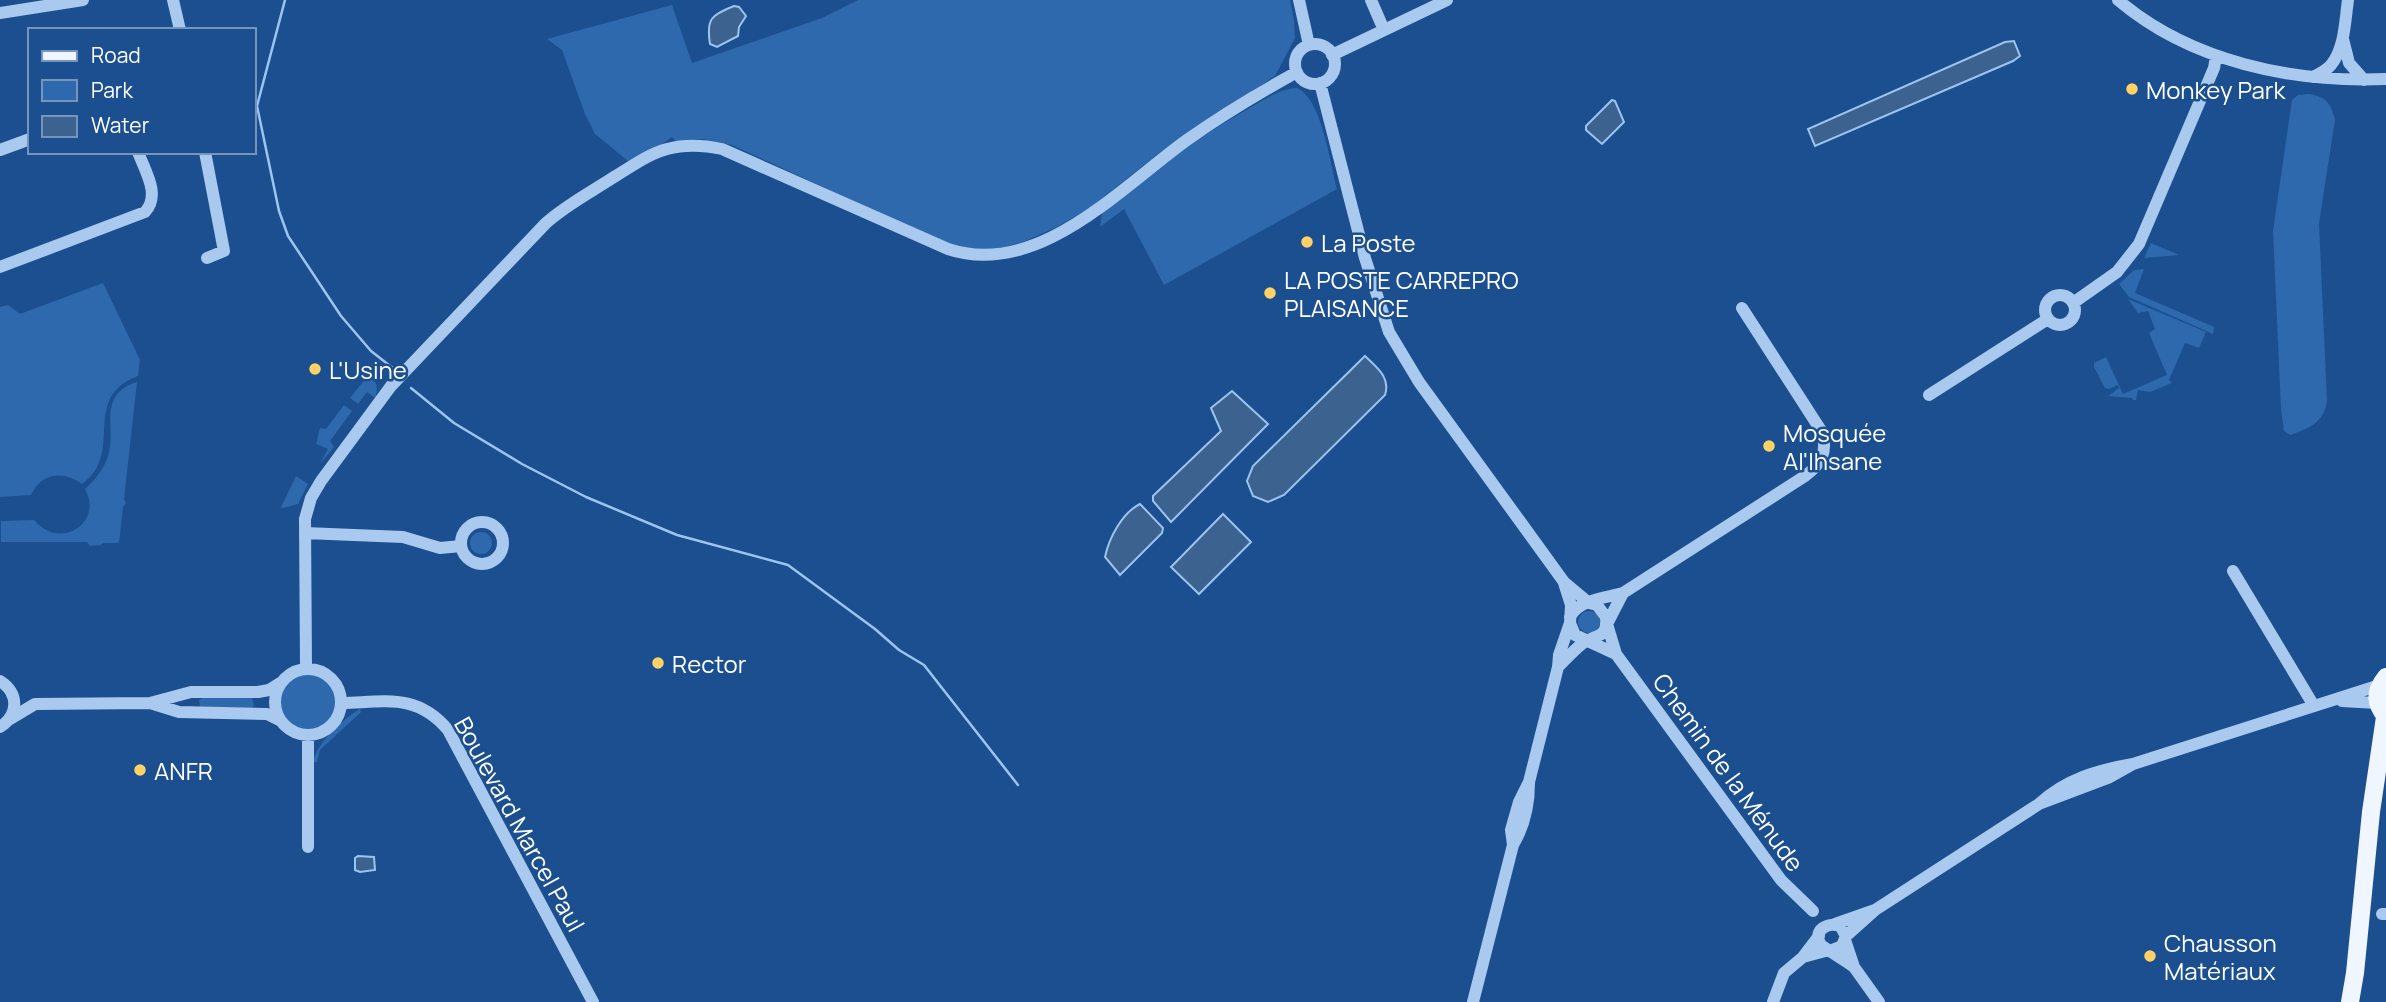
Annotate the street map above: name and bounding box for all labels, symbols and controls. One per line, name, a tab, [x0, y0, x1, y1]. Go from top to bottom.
legend	[28, 28, 256, 154]
text: Road	[91, 41, 141, 69]
place label: Monkey Park	[2146, 73, 2286, 106]
text: Park	[91, 76, 133, 104]
marker: Monkey Park	[2124, 81, 2140, 97]
text: Water	[91, 111, 150, 139]
place label: La Poste	[1321, 226, 1416, 259]
marker: La Poste	[1299, 234, 1315, 250]
place label: LA POSTE CARREPRO PLAISANCE	[1284, 263, 1519, 324]
marker: LA POSTE CARREPRO PLAISANCE	[1262, 285, 1278, 301]
place label: L'Usine	[329, 353, 407, 386]
marker: L'Usine	[307, 361, 323, 377]
place label: Mosquée Al'Ihsane	[1783, 416, 1886, 477]
marker: Mosquée Al'Ihsane	[1761, 438, 1777, 454]
place label: Rector	[672, 647, 747, 680]
marker: Rector	[650, 655, 666, 671]
street label: Chemin de la Ménude	[1646, 666, 1812, 878]
street label: Boulevard Marcel Paul	[447, 711, 593, 937]
place label: ANFR	[154, 754, 213, 787]
marker: ANFR	[132, 762, 148, 778]
place label: Chausson Matériaux	[2164, 926, 2277, 987]
marker: Chausson Matériaux	[2142, 948, 2158, 964]

